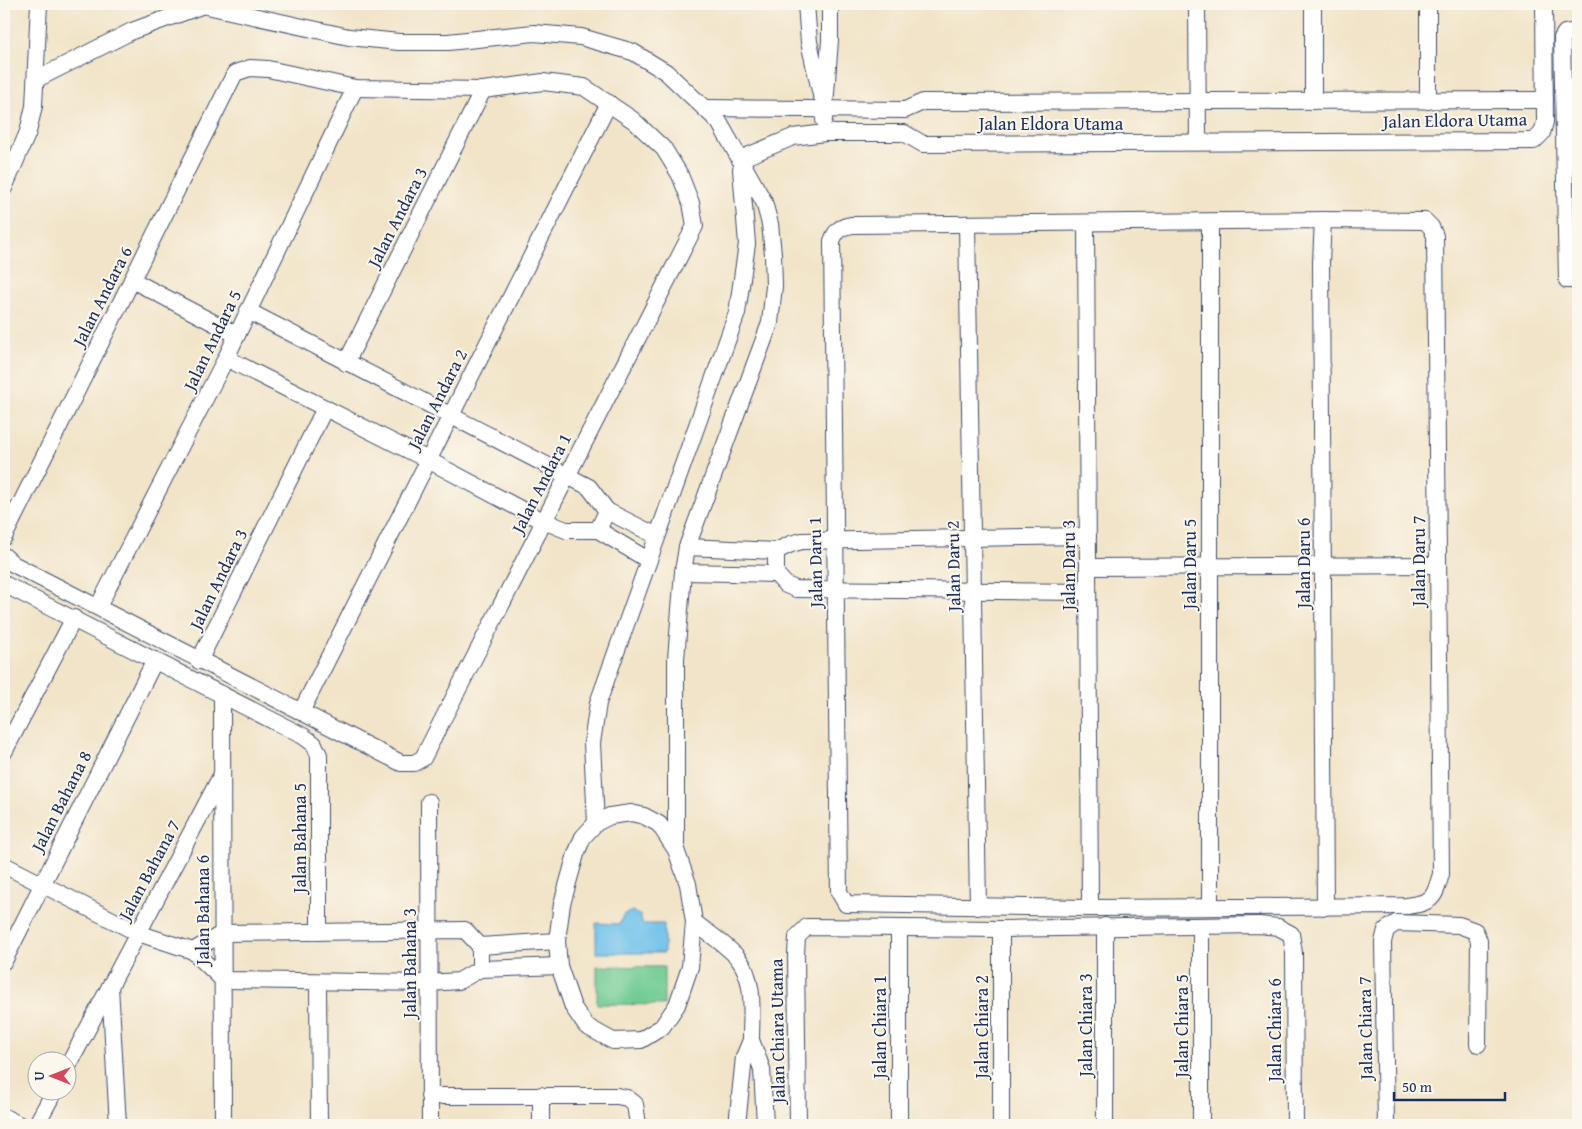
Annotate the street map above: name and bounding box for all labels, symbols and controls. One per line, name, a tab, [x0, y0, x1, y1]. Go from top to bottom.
street label: Jalan Eldora Utama	[1381, 105, 1528, 135]
street label: Jalan Eldora Utama	[977, 110, 1124, 137]
street label: Jalan Andara 3	[359, 162, 434, 274]
street label: Jalan Andara 6	[64, 241, 139, 353]
street label: Jalan Andara 5	[175, 285, 248, 397]
street label: Jalan Andara 2	[399, 344, 474, 456]
street label: Jalan Andara 1	[503, 428, 578, 540]
street label: Jalan Daru 7	[1405, 515, 1432, 609]
street label: Jalan Daru 1	[801, 516, 829, 610]
street label: Jalan Daru 6	[1290, 517, 1317, 611]
street label: Jalan Daru 5	[1176, 518, 1203, 612]
street label: Jalan Daru 3	[1055, 519, 1082, 613]
street label: Jalan Daru 2	[939, 520, 967, 614]
street label: Jalan Andara 3	[181, 524, 254, 636]
street label: Jalan Bahana 8	[23, 746, 98, 858]
street label: Jalan Bahana 5	[286, 783, 313, 895]
street label: Jalan Bahana 7	[110, 815, 187, 927]
street label: Jalan Bahana 6	[189, 855, 216, 967]
street label: Jalan Bahana 3	[396, 908, 423, 1020]
street label: Jalan Chiara Utama	[762, 958, 792, 1106]
street label: Jalan Chiara 3	[1072, 973, 1099, 1079]
street label: Jalan Chiara 5	[1168, 974, 1195, 1080]
street label: Jalan Chiara 1	[866, 975, 893, 1081]
street label: Jalan Chiara 2	[968, 975, 995, 1081]
street label: Jalan Chiara 7	[1351, 976, 1379, 1082]
street label: Jalan Chiara 6	[1261, 978, 1288, 1084]
north arrow	[28, 1052, 78, 1102]
scale bar	[1394, 1069, 1506, 1101]
text: U	[29, 1071, 49, 1081]
text: 50 m	[1402, 1076, 1433, 1097]

